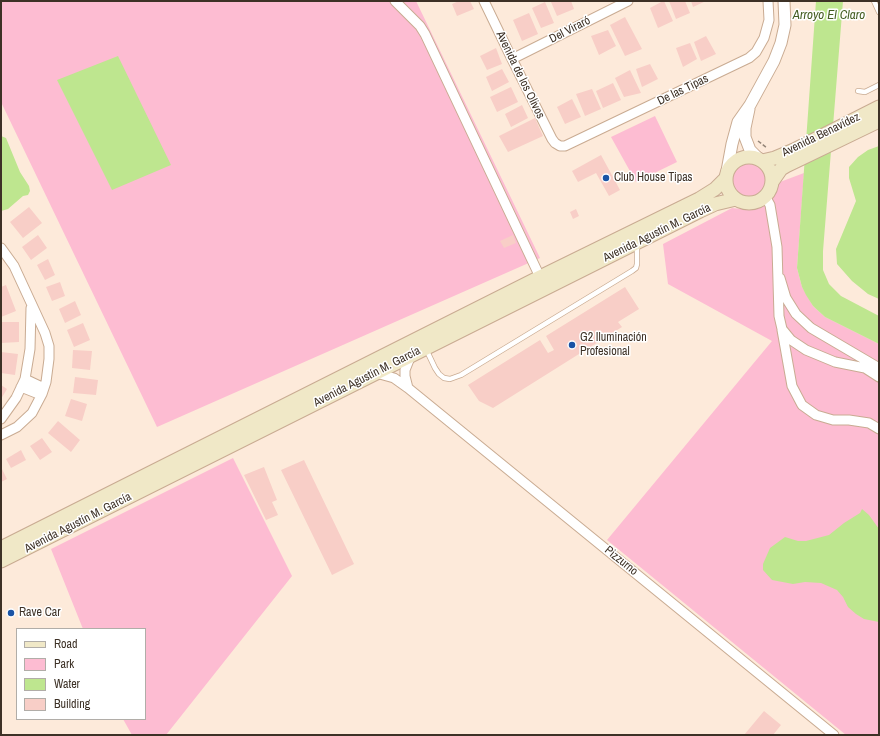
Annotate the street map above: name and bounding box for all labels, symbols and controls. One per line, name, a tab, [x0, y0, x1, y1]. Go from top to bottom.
water label: Arroyo El Claro	[793, 8, 865, 24]
street label: Del Viraró	[547, 14, 593, 46]
street label: Avenida de los Olivos	[493, 29, 547, 121]
street label: De las Tipas	[655, 71, 711, 109]
street label: Avenida Benavídez	[780, 110, 862, 160]
place label: Club House Tipas	[614, 171, 693, 185]
marker: Club House Tipas	[601, 173, 611, 183]
street label: Avenida Agustín M. García	[601, 201, 713, 265]
place label: G2 Iluminación Profesional	[580, 331, 647, 359]
marker: G2 Iluminación Profesional	[567, 340, 577, 350]
street label: Avenida Agustín M. García	[311, 344, 423, 410]
street label: Avenida Agustín M. García	[22, 490, 134, 556]
street label: Pizzurno	[601, 543, 641, 579]
place label: Rave Car	[19, 606, 61, 620]
marker: Rave Car	[6, 608, 16, 618]
legend	[16, 628, 146, 720]
text: Road	[54, 636, 78, 652]
text: Park	[54, 656, 74, 672]
text: Water	[54, 676, 80, 692]
text: Building	[54, 696, 90, 712]

